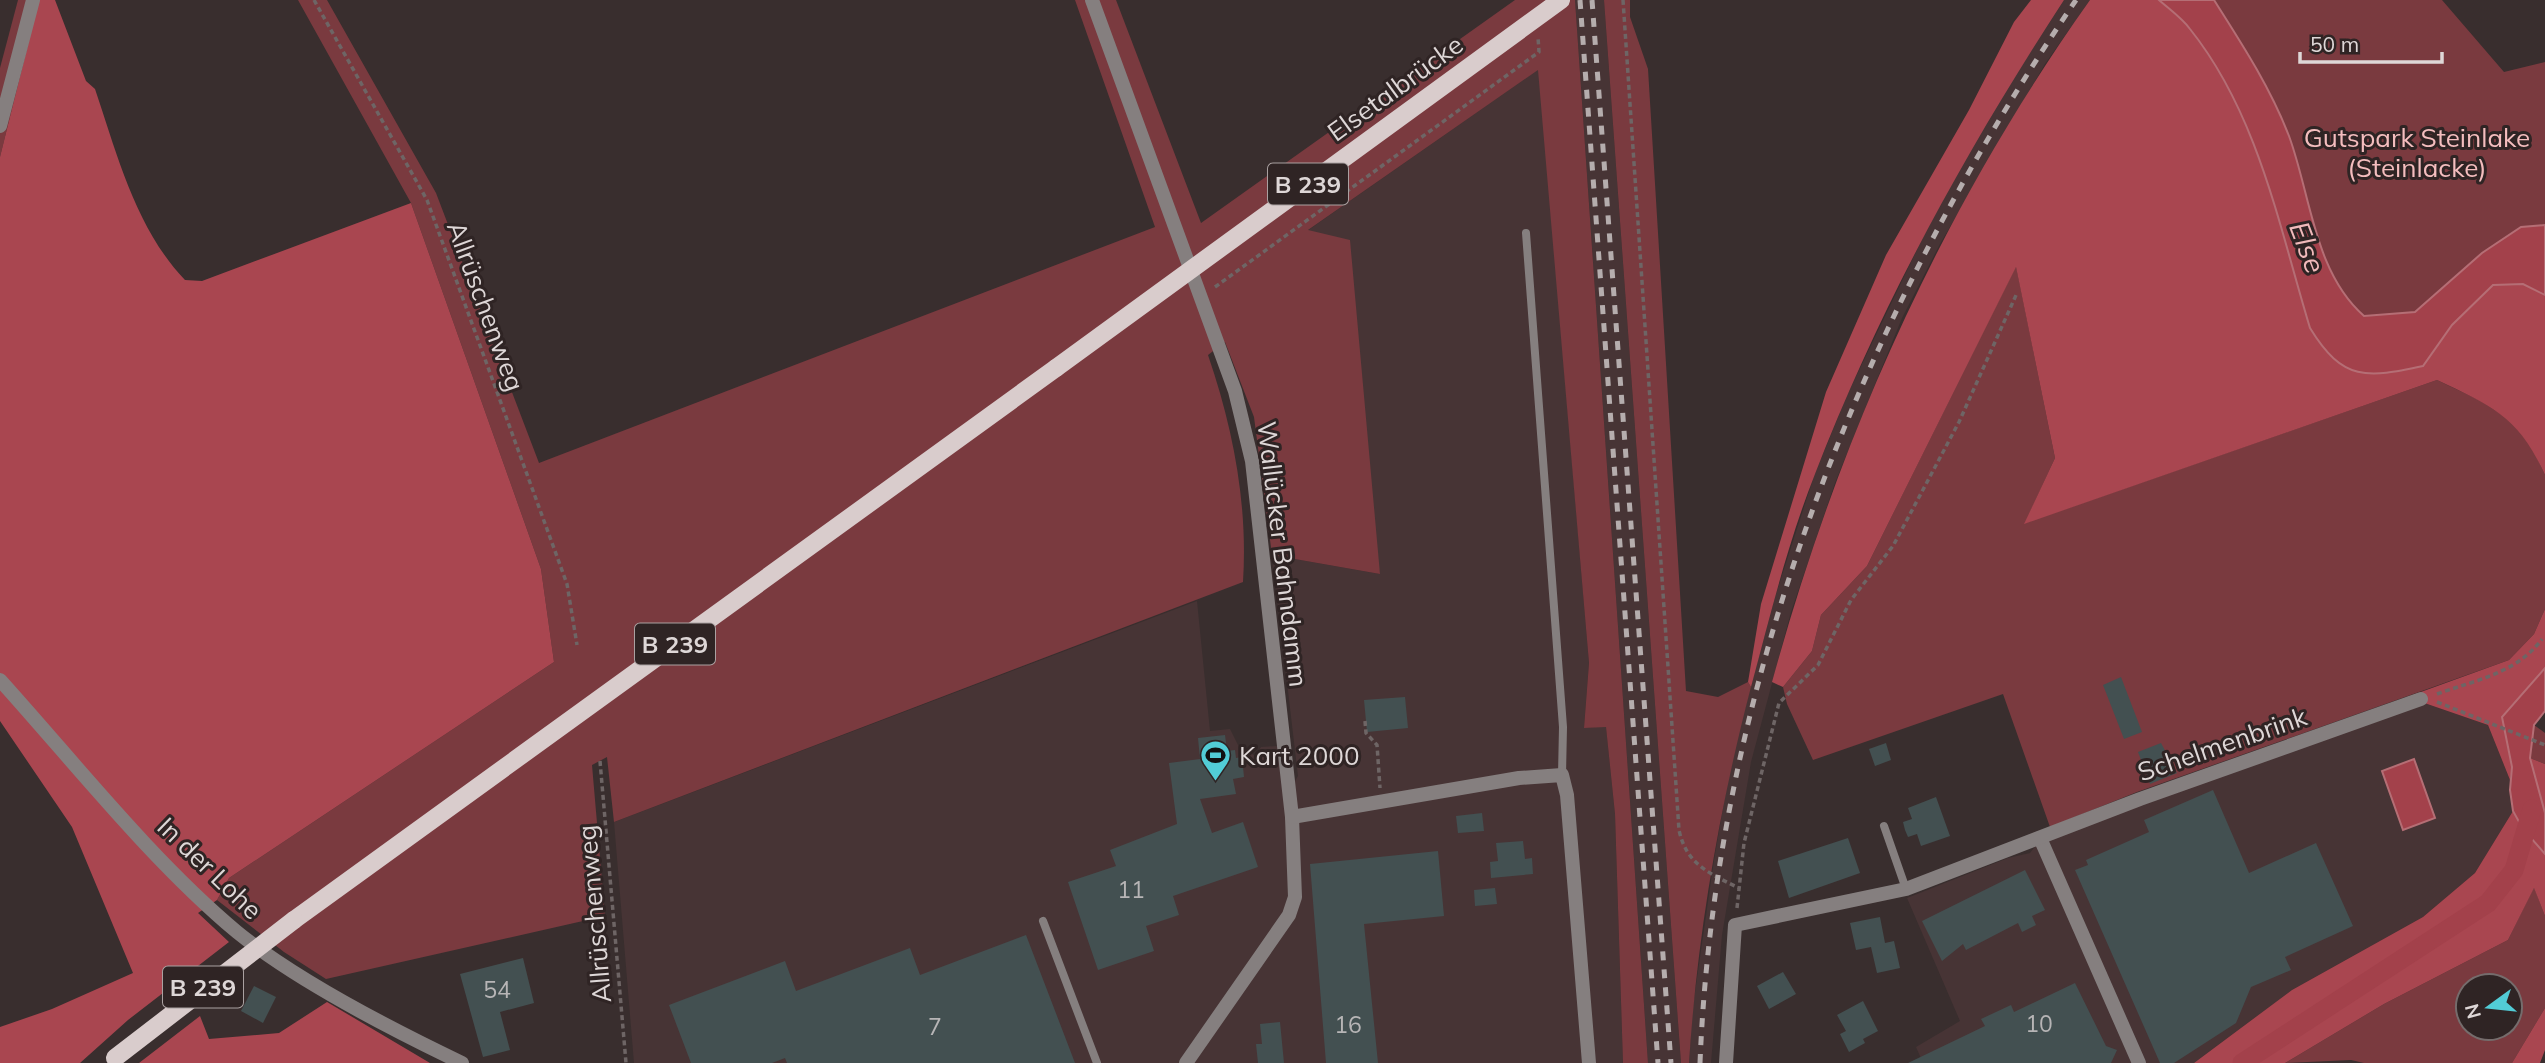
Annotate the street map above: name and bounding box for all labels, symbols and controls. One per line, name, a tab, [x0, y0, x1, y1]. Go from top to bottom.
scale bar	[2300, 21, 2442, 65]
street label: Elsetalbrücke	[1321, 28, 1469, 148]
text: 50 m	[2310, 31, 2359, 57]
park label: Gutspark Steinlake (Steinlacke)	[2304, 121, 2530, 184]
road number: B 239	[1268, 164, 1348, 204]
water label: Else	[2282, 216, 2334, 278]
street label: Allrüschenweg	[440, 217, 532, 395]
street label: Wallücker Bahndamm	[1250, 419, 1316, 689]
road number: B 239	[635, 624, 715, 664]
street label: Schelmenbrink	[2133, 699, 2311, 788]
sports icon: Kart 2000	[1199, 738, 1233, 782]
place label: Kart 2000	[1239, 739, 1360, 772]
street label: In der Lohe	[151, 810, 269, 926]
street label: Allrüschenweg	[570, 824, 618, 1004]
house number: 11	[1117, 875, 1145, 904]
road number: B 239	[163, 967, 243, 1007]
north arrow	[2454, 972, 2524, 1042]
house number: 54	[483, 975, 511, 1004]
text: N	[2459, 1001, 2486, 1021]
house number: 10	[2025, 1009, 2053, 1038]
house number: 16	[1334, 1010, 1362, 1039]
house number: 7	[928, 1012, 942, 1041]

